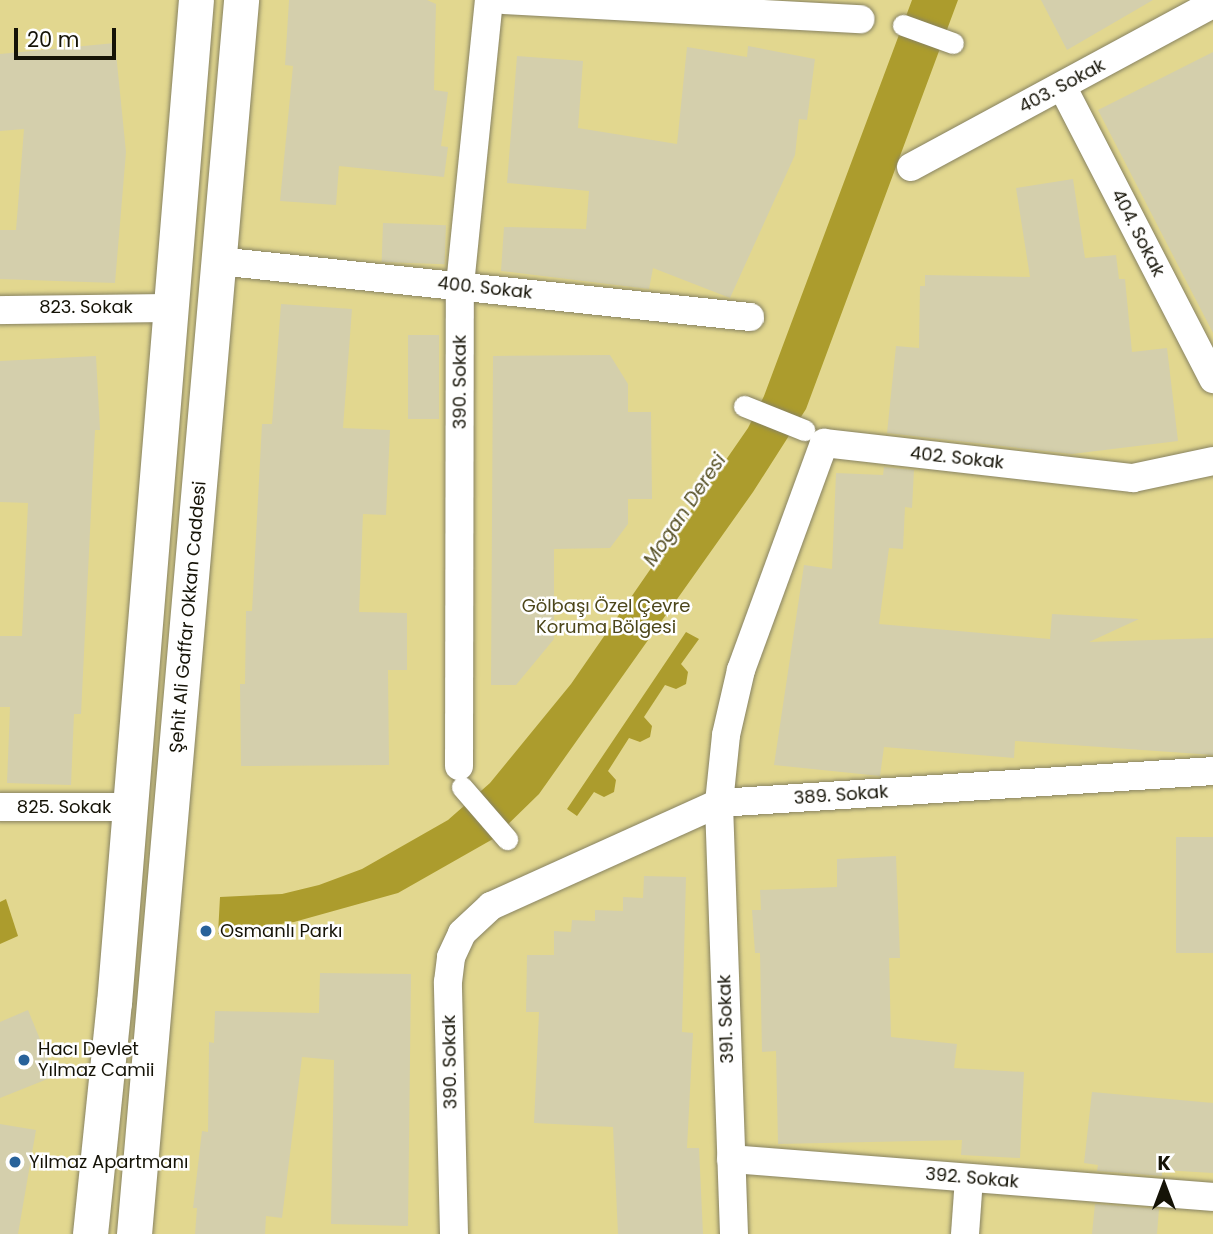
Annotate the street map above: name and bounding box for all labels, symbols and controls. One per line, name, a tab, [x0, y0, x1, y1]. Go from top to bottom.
scale bar	[18, 14, 119, 58]
text: 20 m	[27, 25, 80, 54]
street label: 403. Sokak	[1015, 54, 1109, 118]
street label: 404. Sokak	[1107, 186, 1169, 280]
street label: 400. Sokak	[436, 272, 534, 304]
street label: 823. Sokak	[39, 296, 133, 318]
street label: 390. Sokak	[449, 335, 471, 429]
street label: 402. Sokak	[909, 442, 1005, 474]
water label: Mogan Deresi	[639, 449, 731, 571]
street label: Şehit Ali Gaffar Okkan Caddesi	[165, 480, 211, 754]
park label: Gölbaşı Özel Çevre Koruma Bölgesi	[522, 596, 690, 638]
street label: 389. Sokak	[793, 781, 889, 809]
street label: 825. Sokak	[17, 796, 111, 818]
place label: Osmanlı Parkı	[220, 920, 342, 942]
marker: Osmanlı Parkı	[198, 923, 214, 939]
street label: 391. Sokak	[714, 974, 738, 1064]
street label: 390. Sokak	[438, 1015, 462, 1109]
place label: Hacı Devlet Yılmaz Camii	[38, 1039, 155, 1082]
marker: Hacı Devlet Yılmaz Camii	[16, 1052, 32, 1068]
north arrow	[1129, 1150, 1199, 1220]
text: K	[1157, 1150, 1171, 1177]
place label: Yılmaz Apartmanı	[29, 1151, 188, 1173]
marker: Yılmaz Apartmanı	[7, 1154, 23, 1170]
street label: 392. Sokak	[924, 1163, 1020, 1193]

